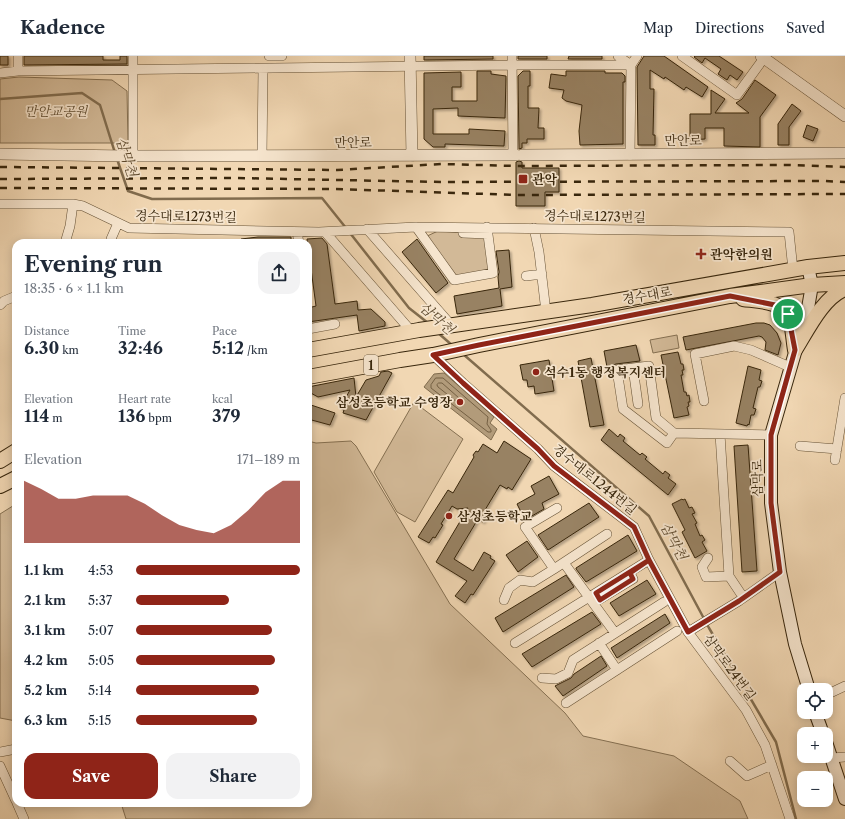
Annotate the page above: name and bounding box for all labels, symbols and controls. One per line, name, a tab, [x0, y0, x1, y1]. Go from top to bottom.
text: Kadence	[20, 16, 105, 39]
text: Map	[643, 19, 673, 37]
text: Directions	[695, 19, 764, 37]
text: Saved	[786, 19, 825, 37]
park label: 만안교공원	[25, 103, 89, 119]
street label: 만안로	[664, 132, 702, 148]
street label: 만안로	[334, 134, 372, 150]
water label: 삼막천	[112, 135, 142, 180]
place label: 관악	[532, 171, 558, 187]
marker: 관악	[517, 173, 529, 185]
street label: 경수대로1273번길	[135, 207, 237, 225]
street label: 경수대로1273번길	[544, 207, 646, 225]
place label: 관악한의원	[710, 246, 773, 262]
marker: 관악한의원	[695, 248, 707, 260]
text: Evening run	[24, 251, 163, 278]
button: share	[258, 252, 300, 294]
text: 18:35 · 6 × 1.1 km	[24, 280, 124, 296]
street label: 경수대로	[621, 283, 674, 307]
pin	[771, 297, 805, 331]
water label: 삼막천	[416, 298, 459, 339]
icon: arrive	[777, 303, 799, 325]
text: Distance	[24, 324, 70, 338]
text: Time	[118, 324, 146, 338]
text: Pace	[212, 324, 237, 338]
text: 6.30	[24, 338, 59, 358]
text: 32:46	[118, 338, 163, 358]
text: 5:12	[212, 338, 244, 358]
text: km	[59, 343, 79, 357]
text: /km	[244, 343, 268, 357]
road number: 1	[364, 355, 378, 375]
place label: 석수1동 행정복지센터	[544, 364, 666, 380]
marker: 석수1동 행정복지센터	[531, 367, 541, 377]
text: Elevation	[24, 392, 73, 406]
text: Heart rate	[118, 392, 171, 406]
text: kcal	[212, 392, 233, 406]
place label: 삼성초등학교 수영장	[336, 394, 452, 410]
marker: 삼성초등학교 수영장	[455, 397, 465, 407]
text: 114	[24, 406, 49, 426]
text: 136	[118, 406, 145, 426]
text: 379	[212, 406, 241, 426]
text: m	[49, 411, 63, 425]
text: bpm	[145, 411, 172, 425]
street label: 경수대로1244번길	[550, 440, 640, 518]
text: Elevation	[24, 451, 82, 467]
text: 171–189 m	[237, 451, 300, 467]
street label: 삼막로	[749, 459, 765, 497]
place label: 삼성초등학교	[457, 508, 533, 524]
marker: 삼성초등학교	[444, 511, 454, 521]
water label: 삼막천	[657, 519, 692, 564]
text: 1.1 km	[24, 562, 64, 578]
text: 4:53	[88, 562, 113, 578]
text: 2.1 km	[24, 592, 66, 608]
text: 5:37	[88, 592, 112, 608]
text: 3.1 km	[24, 622, 66, 638]
text: 5:07	[88, 622, 113, 638]
street label: 삼막로24번길	[701, 631, 759, 703]
text: 4.2 km	[24, 652, 68, 668]
text: 5:05	[88, 652, 114, 668]
text: 5.2 km	[24, 682, 67, 698]
text: 5:14	[88, 682, 112, 698]
map controls	[797, 683, 833, 807]
button: locate	[797, 683, 833, 719]
text: 6.3 km	[24, 712, 68, 728]
text: 5:15	[88, 712, 111, 728]
button: +	[797, 727, 833, 763]
button: Save	[24, 753, 158, 799]
button: Share	[166, 753, 300, 799]
button: −	[797, 771, 833, 807]

